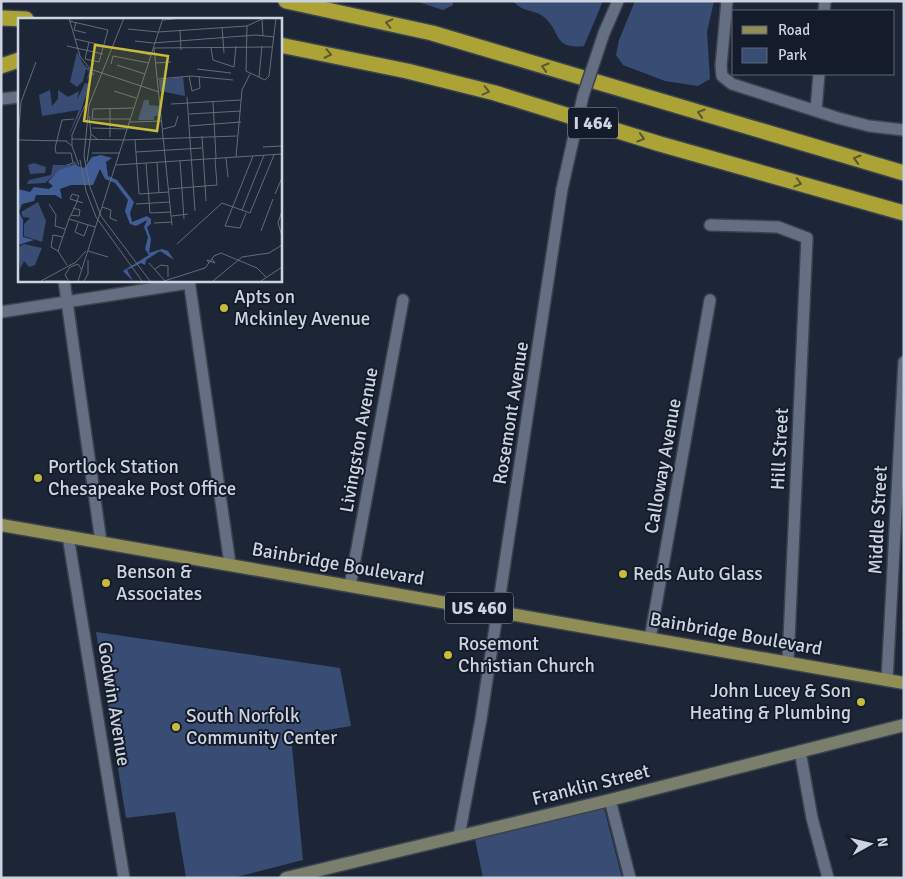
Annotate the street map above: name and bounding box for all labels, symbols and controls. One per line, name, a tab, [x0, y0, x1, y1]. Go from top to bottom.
legend	[732, 10, 895, 75]
inset map	[18, 18, 281, 281]
one-way arrow	[385, 18, 394, 29]
text: Road	[778, 21, 810, 39]
text: Park	[778, 46, 807, 64]
one-way arrow	[324, 48, 332, 59]
one-way arrow	[542, 63, 550, 73]
one-way arrow	[482, 85, 491, 96]
road number: I 464	[568, 108, 618, 138]
one-way arrow	[698, 109, 706, 119]
one-way arrow	[637, 133, 645, 143]
one-way arrow	[853, 155, 862, 165]
one-way arrow	[793, 178, 801, 188]
place label: Apts on Mckinley Avenue	[234, 285, 370, 331]
marker: Apts on Mckinley Avenue	[218, 302, 230, 314]
street label: Rosemont Avenue	[488, 340, 534, 486]
street label: Livingston Avenue	[334, 365, 384, 515]
street label: Calloway Avenue	[639, 397, 687, 535]
street label: Hill Street	[766, 407, 794, 491]
place label: Portlock Station Chesapeake Post Office	[48, 455, 236, 501]
street label: Middle Street	[863, 464, 893, 575]
marker: Portlock Station Chesapeake Post Office	[32, 472, 44, 484]
street label: Bainbridge Boulevard	[250, 537, 426, 591]
place label: Benson & Associates	[116, 560, 202, 606]
place label: Reds Auto Glass	[633, 562, 763, 586]
marker: Reds Auto Glass	[617, 568, 629, 580]
marker: Benson & Associates	[100, 577, 112, 589]
road number: US 460	[445, 592, 513, 624]
street label: Bainbridge Boulevard	[648, 607, 824, 661]
place label: Rosemont Christian Church	[458, 632, 595, 678]
street label: Godwin Avenue	[92, 640, 136, 768]
marker: Rosemont Christian Church	[442, 649, 454, 661]
place label: John Lucey & Son Heating & Plumbing	[689, 679, 851, 725]
marker: John Lucey & Son Heating & Plumbing	[855, 696, 867, 708]
place label: South Norfolk Community Center	[186, 704, 337, 750]
marker: South Norfolk Community Center	[170, 721, 182, 733]
street label: Franklin Street	[530, 759, 653, 811]
north arrow	[845, 819, 895, 869]
text: N	[873, 836, 891, 848]

